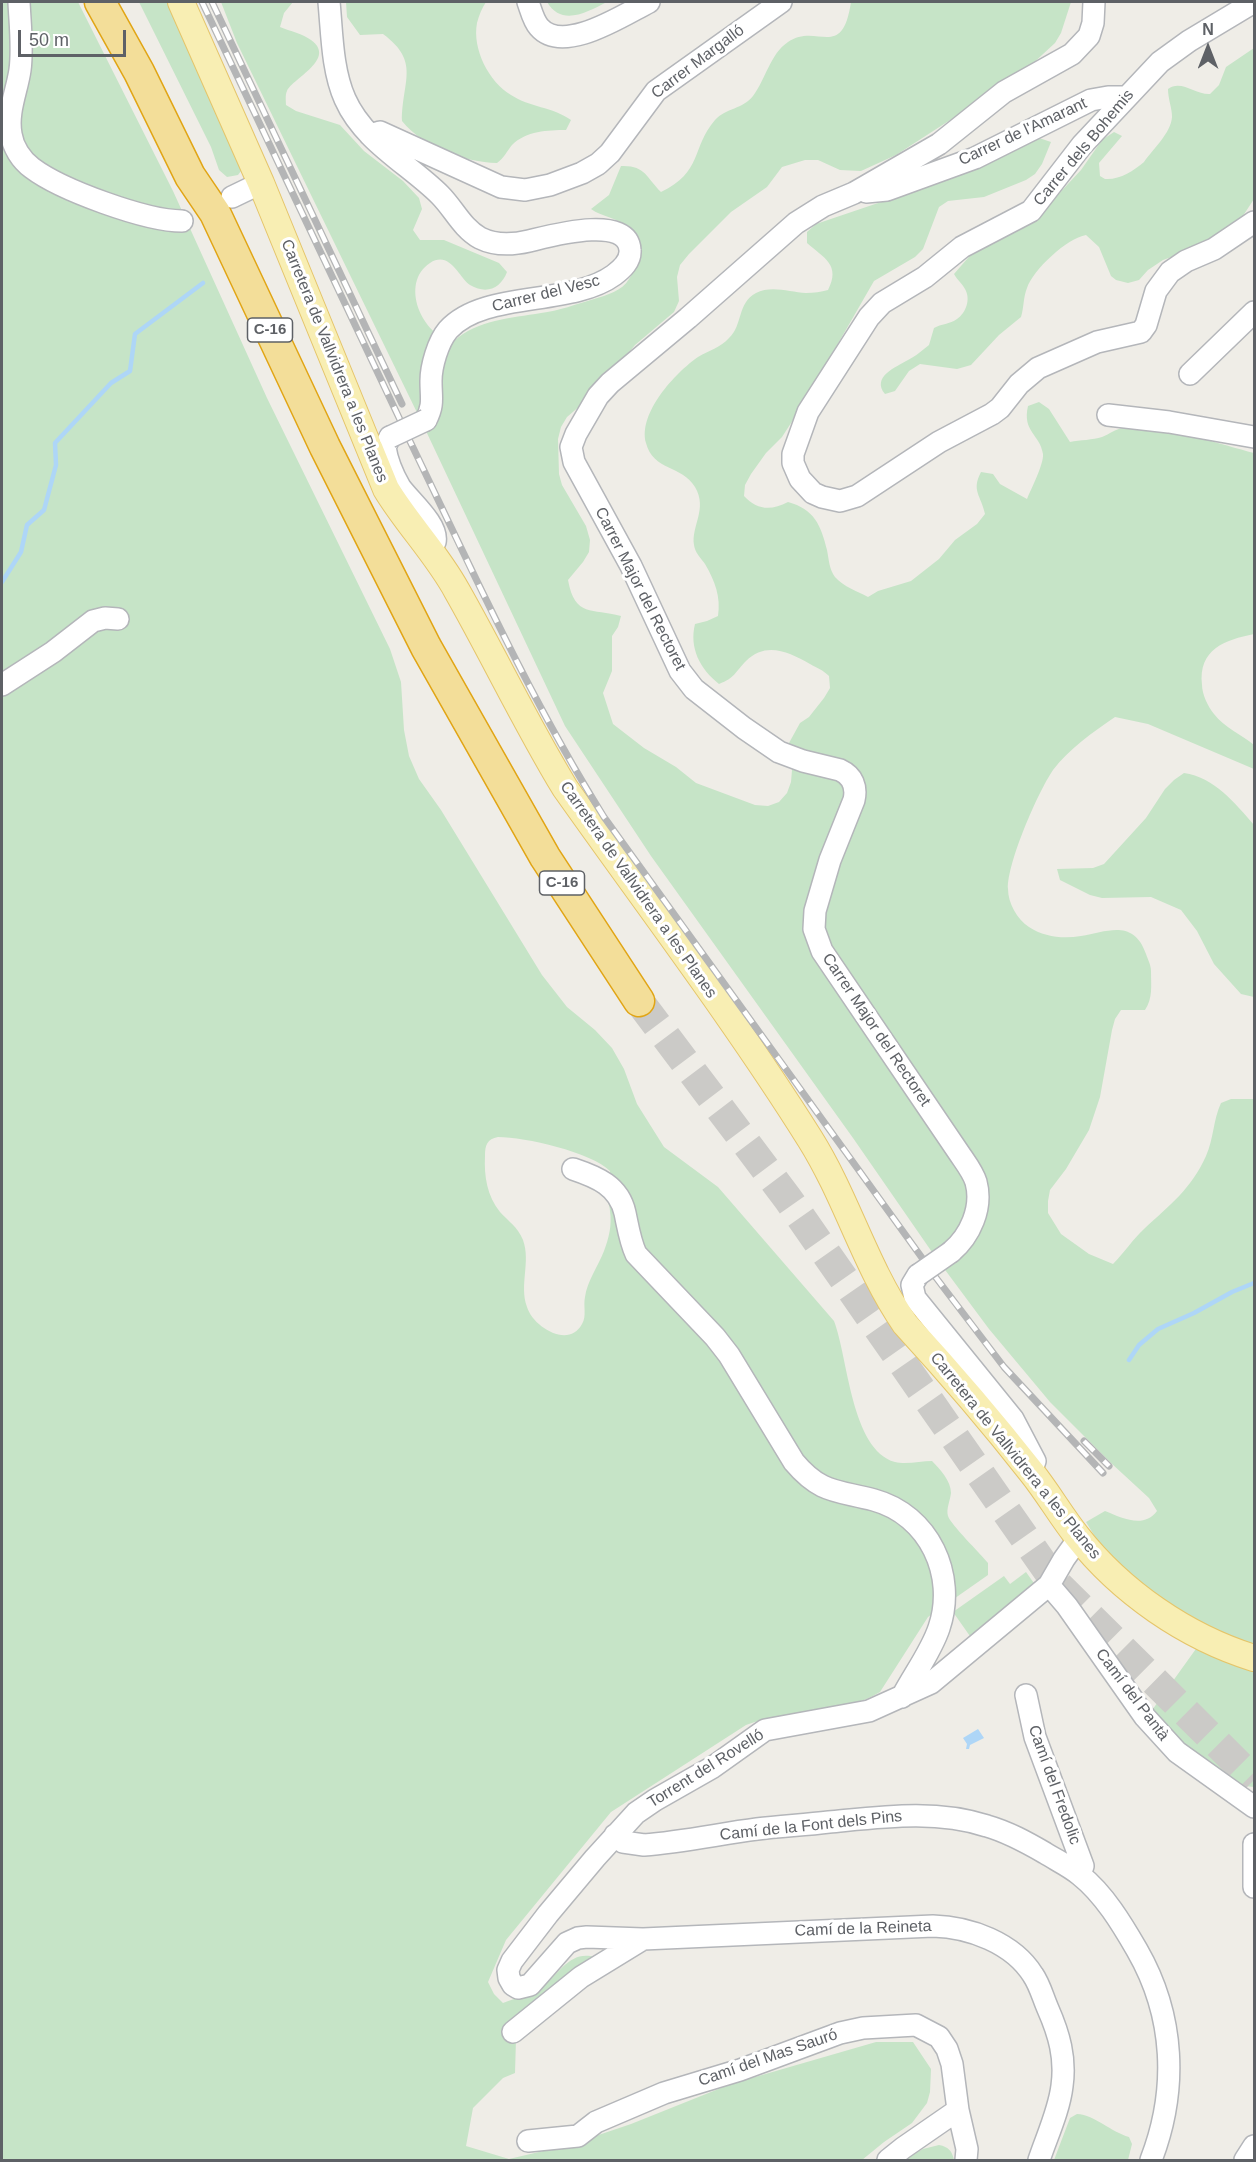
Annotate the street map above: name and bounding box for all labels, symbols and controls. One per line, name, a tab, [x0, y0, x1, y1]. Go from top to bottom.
scale bar	[21, 18, 129, 56]
north arrow	[1178, 18, 1238, 78]
street label: Carrer Margalló	[648, 21, 748, 103]
text: N	[1202, 21, 1214, 38]
text: 50 m	[29, 30, 69, 50]
street label: Carrer dels Bohemis	[1030, 86, 1138, 210]
street label: Carrer de l'Amarant	[956, 94, 1090, 170]
street label: Carretera de Vallvidrera a les Planes	[276, 237, 392, 485]
street label: Carrer del Vesc	[490, 271, 602, 317]
road number: C-16	[248, 318, 292, 342]
street label: Carrer Major del Rectoret	[590, 504, 690, 674]
street label: Carretera de Vallvidrera a les Planes	[555, 778, 721, 1002]
road number: C-16	[540, 871, 584, 895]
street label: Carrer Major del Rectoret	[818, 950, 934, 1110]
street label: Carretera de Vallvidrera a les Planes	[926, 1349, 1104, 1563]
street label: Camí del Pantà	[1091, 1645, 1173, 1745]
street label: Camí del Fredolic	[1024, 1723, 1084, 1847]
street label: Torrent del Rovelló	[644, 1726, 768, 1812]
street label: Camí de la Font dels Pins	[719, 1807, 903, 1845]
street label: Camí de la Reineta	[794, 1917, 932, 1941]
street label: Camí del Mas Sauró	[696, 2025, 840, 2091]

